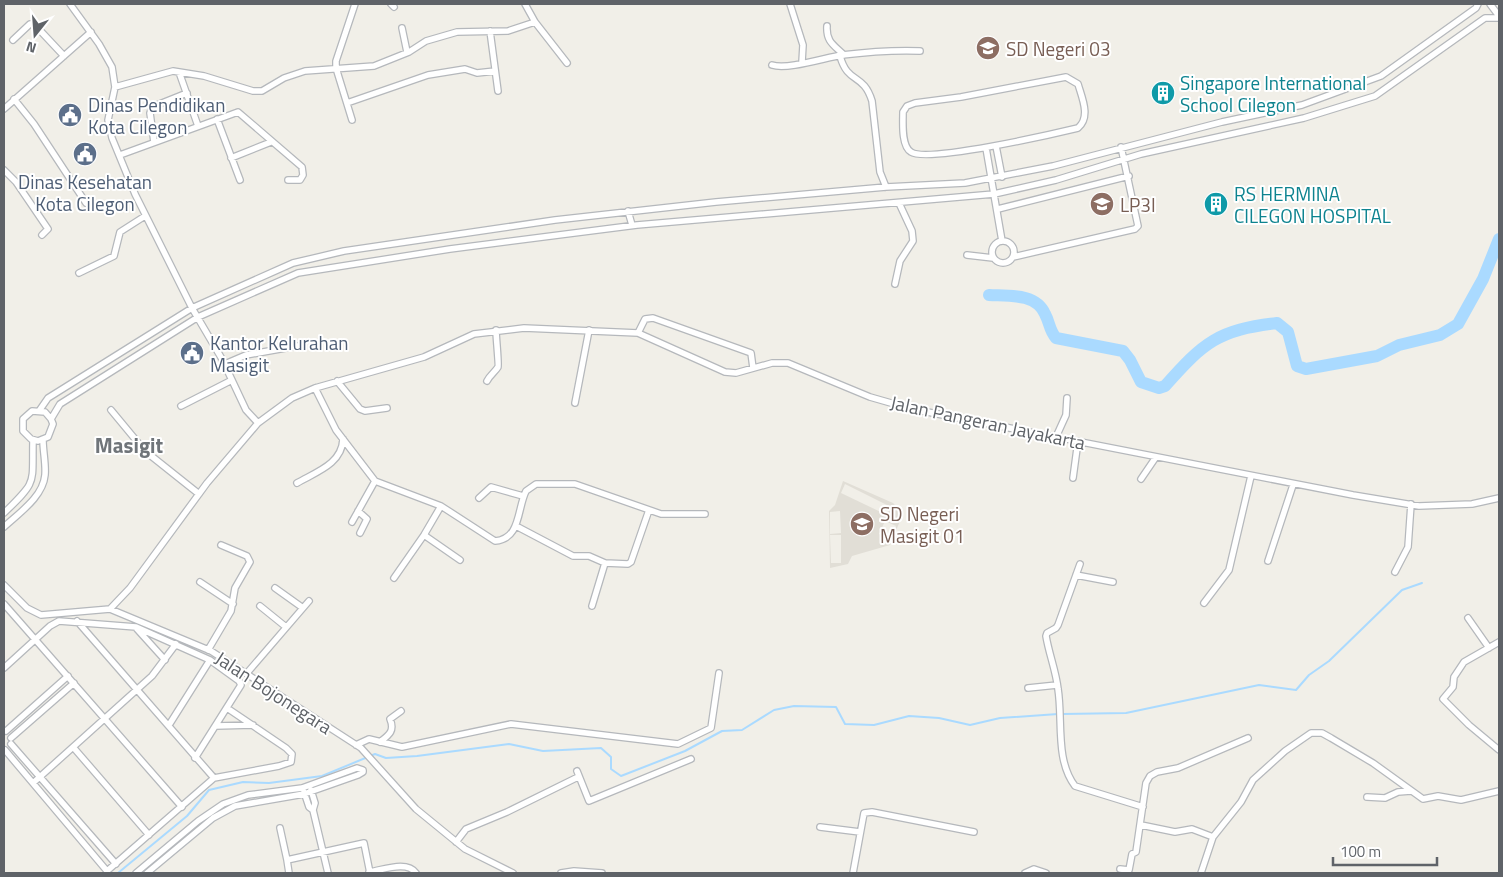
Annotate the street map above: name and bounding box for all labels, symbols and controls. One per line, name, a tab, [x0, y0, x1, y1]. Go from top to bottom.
north arrow	[10, 10, 60, 60]
place label: SD Negeri 03	[1006, 34, 1111, 63]
school or university icon: SD Negeri 03	[975, 35, 1001, 61]
text: N	[23, 36, 39, 59]
place label: Singapore International School Cilegon	[1180, 68, 1367, 119]
building icon: Singapore International School Cilegon	[1150, 80, 1176, 106]
place label: Dinas Pendidikan Kota Cilegon	[88, 90, 225, 141]
public building icon: Dinas Pendidikan Kota Cilegon	[57, 102, 83, 128]
public building icon: Dinas Kesehatan Kota Cilegon	[72, 141, 98, 167]
place label: Dinas Kesehatan Kota Cilegon	[18, 167, 152, 218]
place label: RS HERMINA CILEGON HOSPITAL	[1234, 179, 1391, 230]
place label: LP3I	[1120, 190, 1156, 219]
school or university icon: LP3I	[1089, 191, 1115, 217]
building icon: RS HERMINA CILEGON HOSPITAL	[1203, 191, 1229, 217]
place label: Kantor Kelurahan Masigit	[210, 328, 349, 379]
public building icon: Kantor Kelurahan Masigit	[179, 340, 205, 366]
street label: Jalan Pangeran Jayakarta	[888, 387, 1089, 457]
district label: Masigit	[95, 429, 164, 461]
place label: SD Negeri Masigit 01	[880, 499, 965, 550]
school or university icon: SD Negeri Masigit 01	[849, 511, 875, 537]
street label: Jalan Bojonegara	[210, 643, 339, 741]
scale bar	[1333, 834, 1437, 866]
text: 100 m	[1340, 840, 1381, 863]

